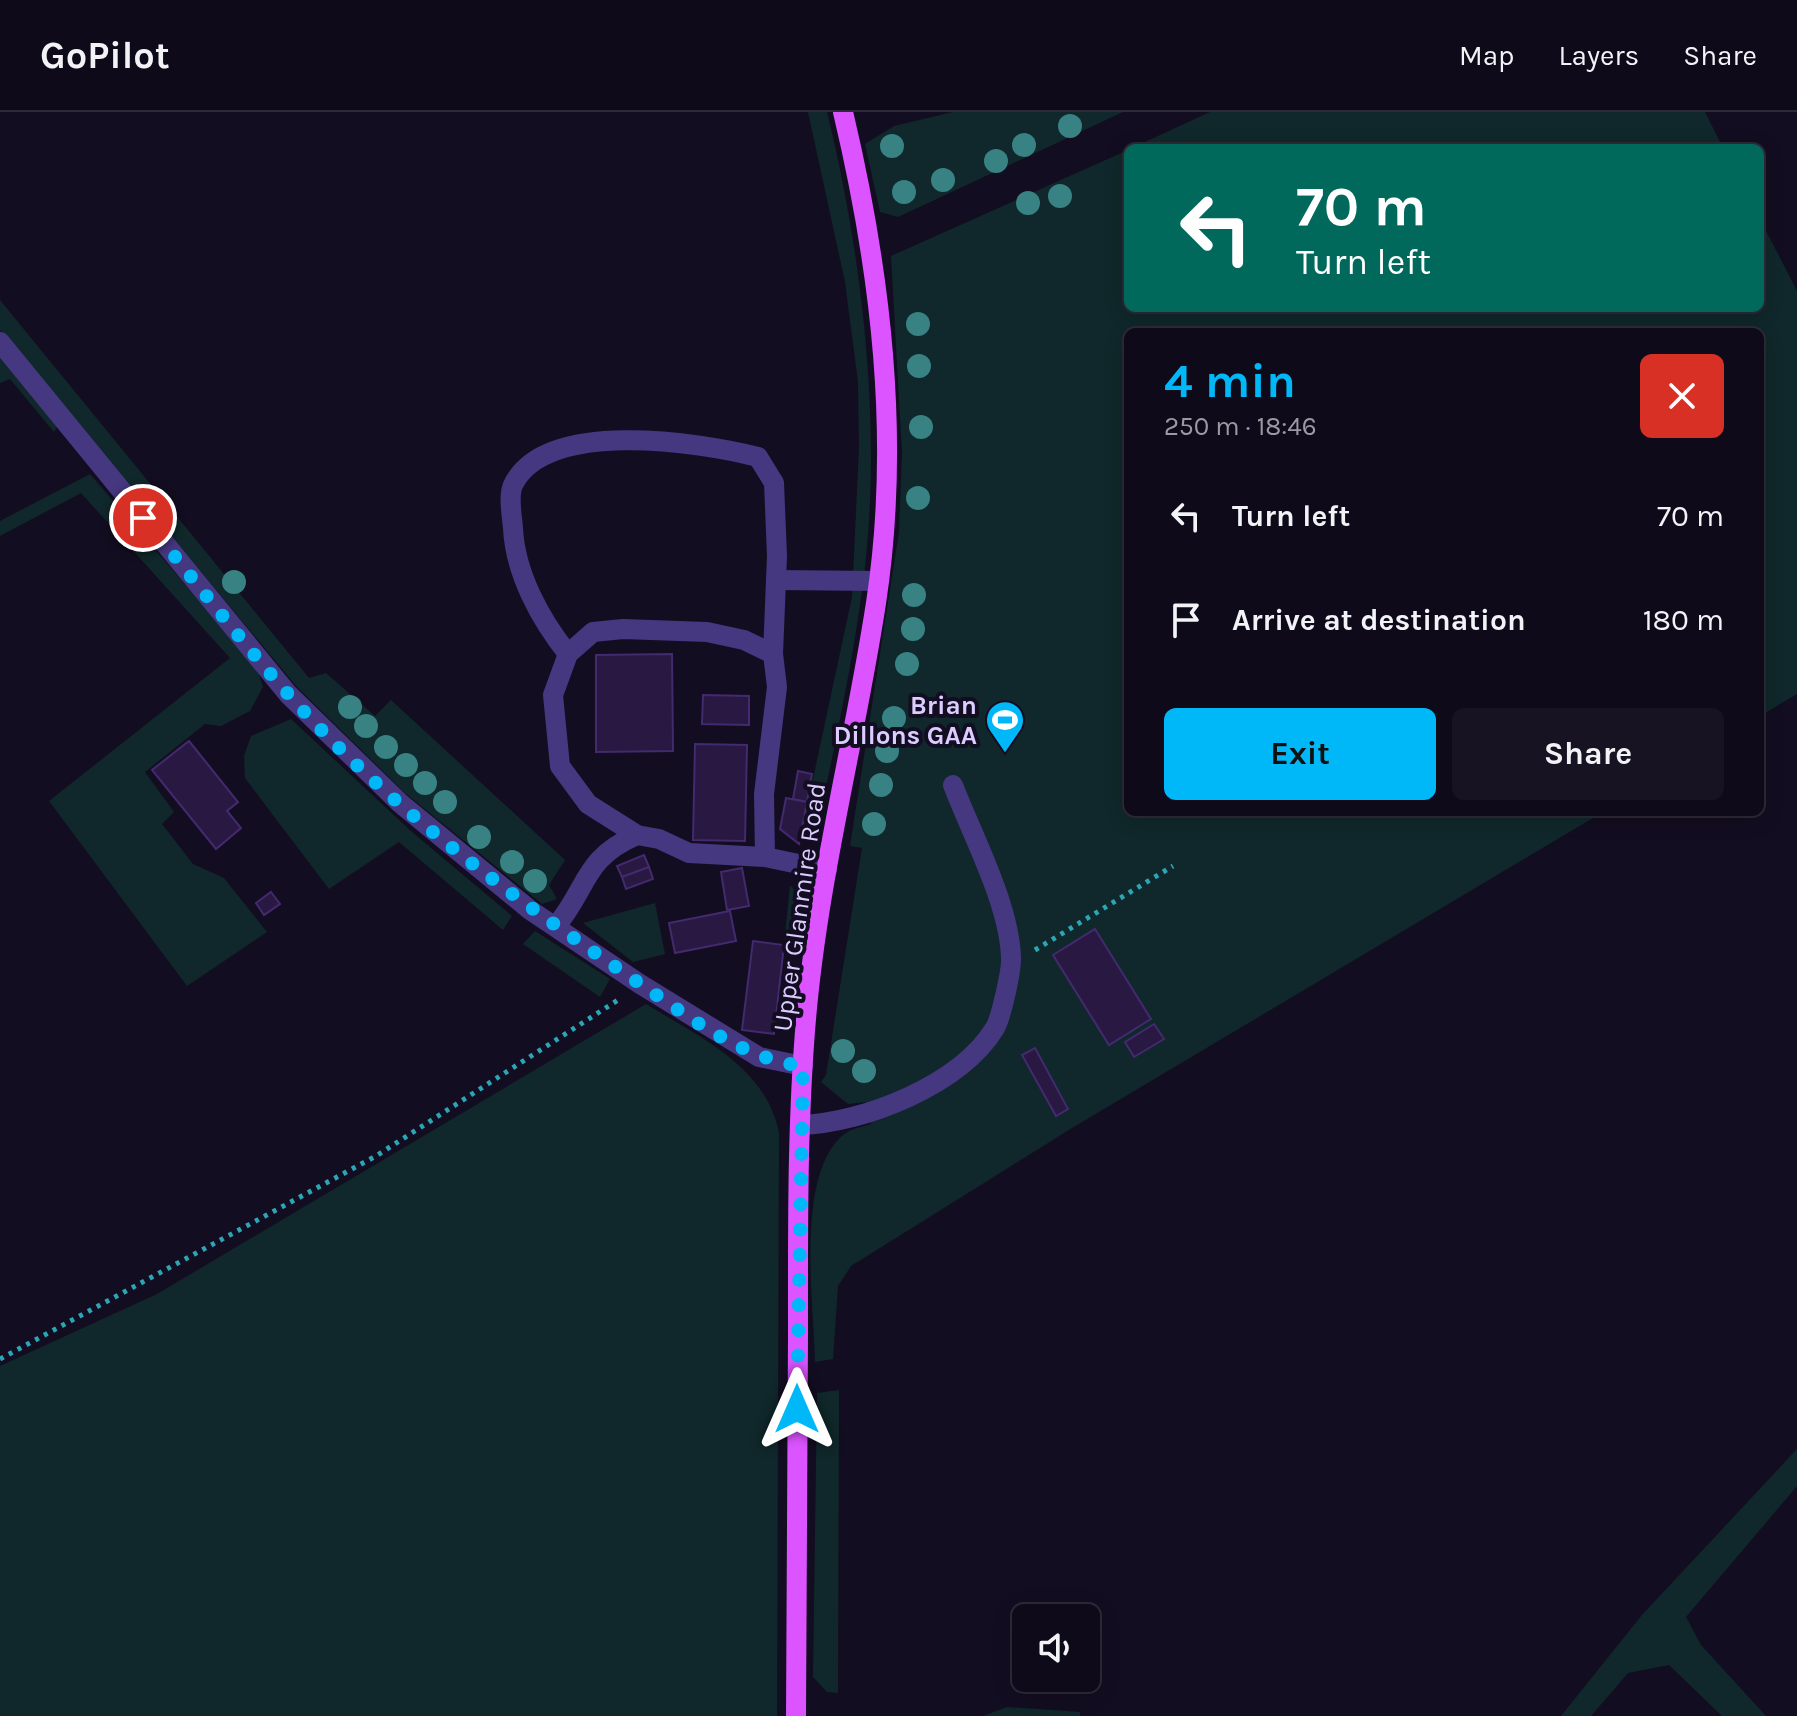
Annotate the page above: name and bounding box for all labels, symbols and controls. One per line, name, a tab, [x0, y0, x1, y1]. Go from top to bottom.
text: GoPilot	[40, 33, 170, 78]
text: Map	[1459, 39, 1514, 72]
text: Layers	[1558, 39, 1639, 72]
text: Share	[1683, 39, 1757, 72]
text: 70 m	[1296, 174, 1427, 239]
icon: left	[1164, 176, 1268, 280]
text: Turn left	[1296, 241, 1431, 283]
text: 4 min	[1164, 353, 1296, 409]
button: close	[1640, 354, 1724, 438]
text: 250 m · 18:46	[1164, 411, 1317, 442]
pin	[109, 484, 177, 552]
icon: left	[1164, 494, 1208, 538]
icon: arrive	[121, 496, 165, 540]
text: Turn left	[1232, 498, 1350, 534]
text: 70 m	[1657, 498, 1724, 534]
icon: arrive	[1164, 598, 1208, 642]
text: Arrive at destination	[1232, 602, 1526, 638]
text: 180 m	[1643, 602, 1724, 638]
place label: Brian Dillons GAA	[833, 690, 977, 751]
sports icon: Brian Dillons GAA	[984, 699, 1026, 754]
button: Exit	[1164, 708, 1436, 800]
button: Share	[1452, 708, 1724, 800]
street label: Upper Glanmire Road	[767, 781, 832, 1034]
position arrow	[755, 1367, 839, 1451]
map controls	[1012, 1604, 1100, 1692]
button: sound	[1012, 1604, 1100, 1692]

